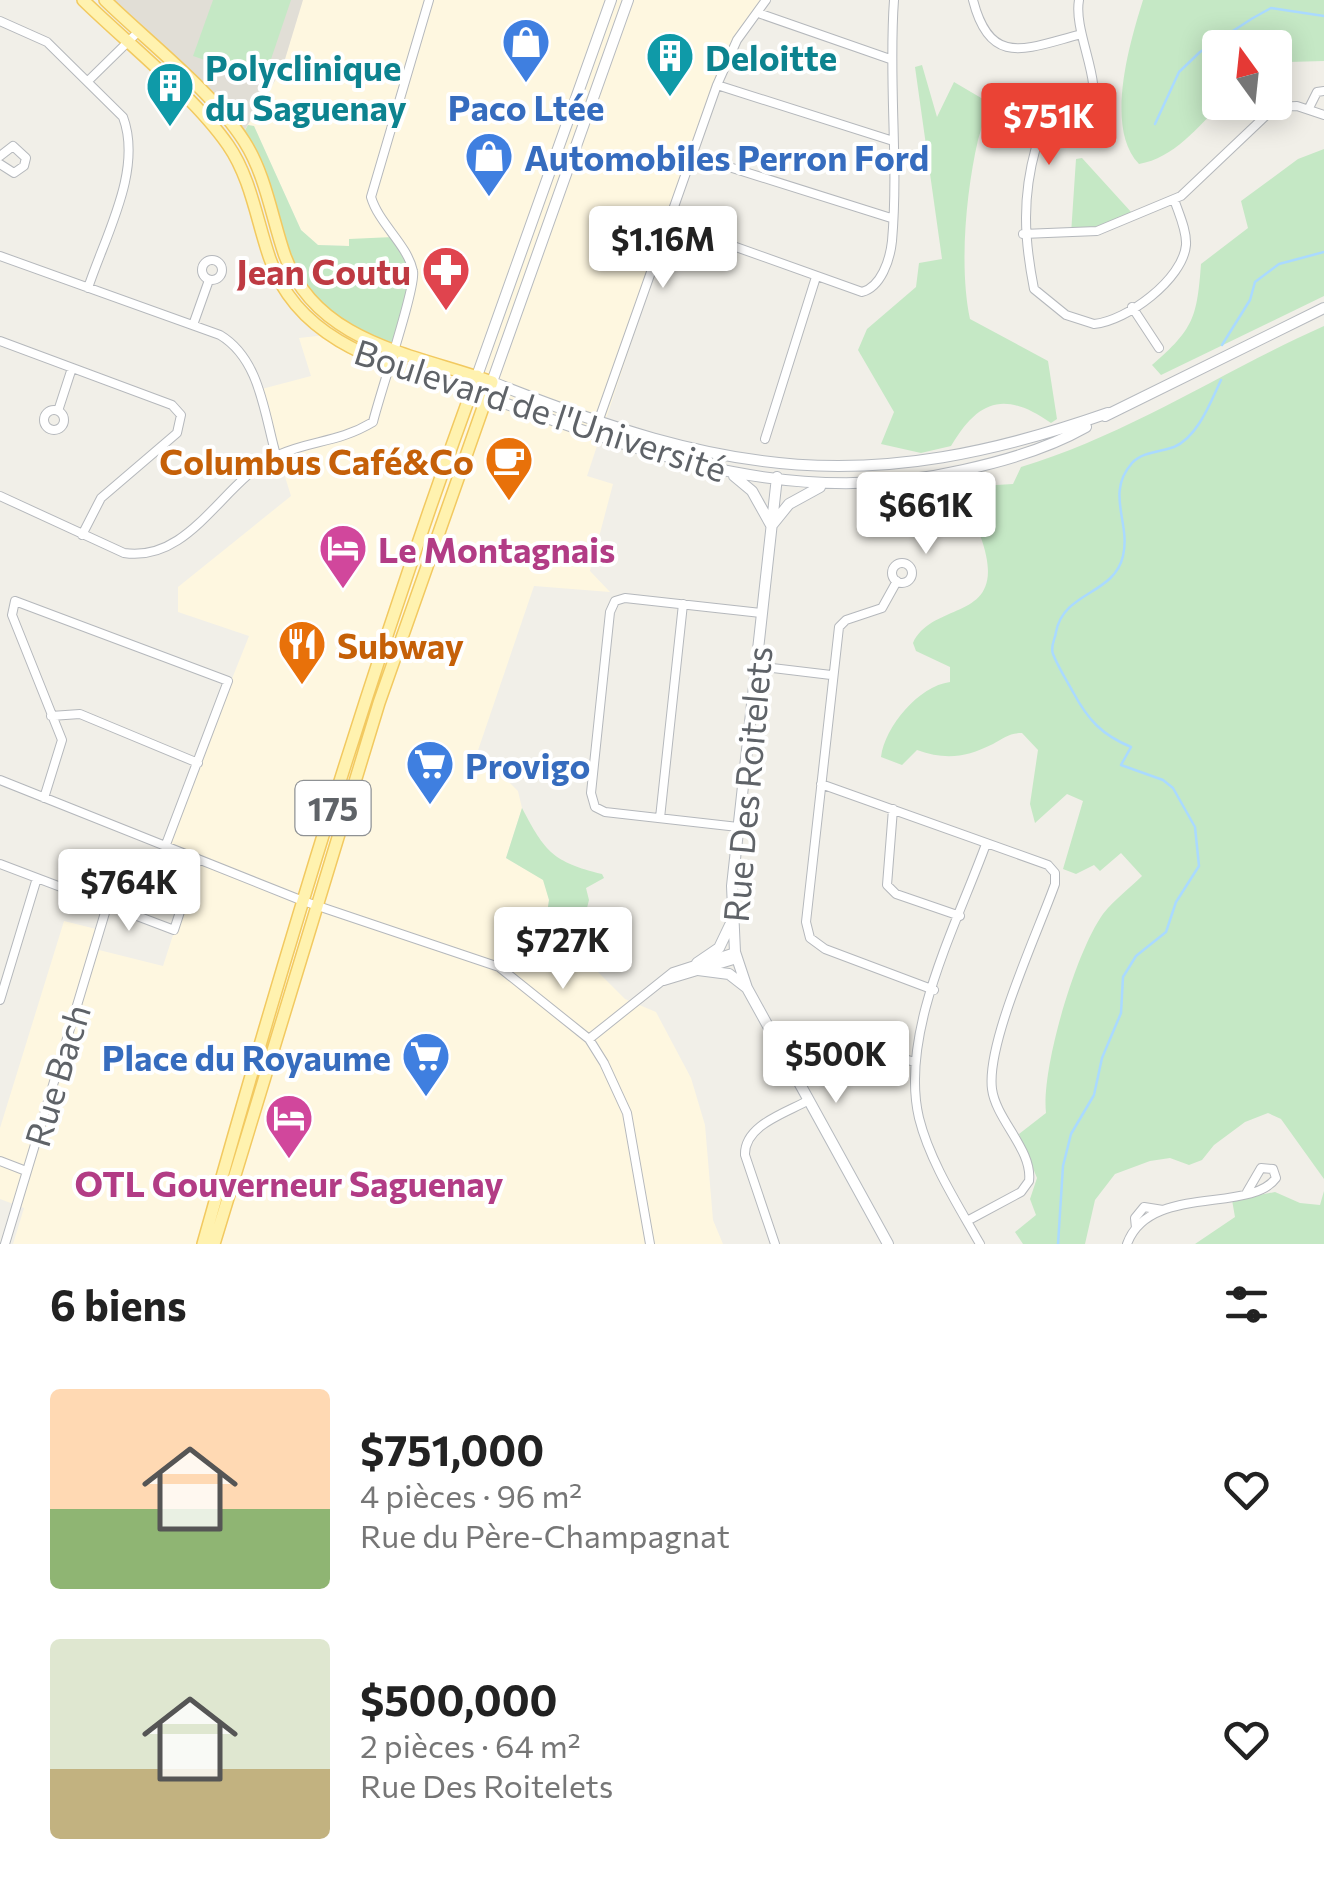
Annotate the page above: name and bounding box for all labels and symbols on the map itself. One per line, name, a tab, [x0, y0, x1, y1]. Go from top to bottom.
shop icon: Paco Ltée	[500, 16, 552, 84]
building icon: Deloitte	[644, 30, 696, 98]
north arrow	[1202, 30, 1292, 120]
place label: Deloitte	[705, 35, 837, 78]
place label: Polyclinique du Saguenay	[205, 45, 407, 128]
building icon: Polyclinique du Saguenay	[144, 60, 196, 128]
pin: $751K	[979, 83, 1119, 168]
place label: Paco Ltée	[448, 85, 604, 128]
shop icon: Automobiles Perron Ford	[463, 130, 515, 198]
place label: Automobiles Perron Ford	[524, 135, 929, 178]
pin: $1.16M	[582, 206, 744, 291]
pharmacy icon: Jean Coutu	[420, 244, 472, 312]
place label: Jean Coutu	[236, 249, 411, 292]
street label: Boulevard de l'Université	[349, 328, 733, 490]
cafe icon: Columbus Café&Co	[483, 434, 535, 502]
place label: Columbus Café&Co	[159, 439, 474, 482]
pin: $661K	[856, 472, 996, 557]
hotel icon: Le Montagnais	[317, 522, 369, 590]
place label: Le Montagnais	[378, 527, 615, 570]
restaurant icon: Subway	[276, 618, 328, 686]
place label: Subway	[337, 623, 464, 666]
street label: Rue Des Roitelets	[713, 644, 779, 924]
supermarket icon: Provigo	[404, 738, 456, 806]
place label: Provigo	[465, 743, 590, 786]
road number: 175	[296, 781, 370, 835]
pin: $764K	[59, 849, 199, 934]
pin: $727K	[493, 907, 633, 992]
street label: Rue Bach	[14, 999, 98, 1151]
pin: $500K	[766, 1021, 906, 1106]
supermarket icon: Place du Royaume	[400, 1030, 452, 1098]
place label: Place du Royaume	[102, 1035, 391, 1078]
hotel icon: OTL Gouverneur Saguenay	[263, 1092, 315, 1160]
place label: OTL Gouverneur Saguenay	[74, 1161, 504, 1204]

